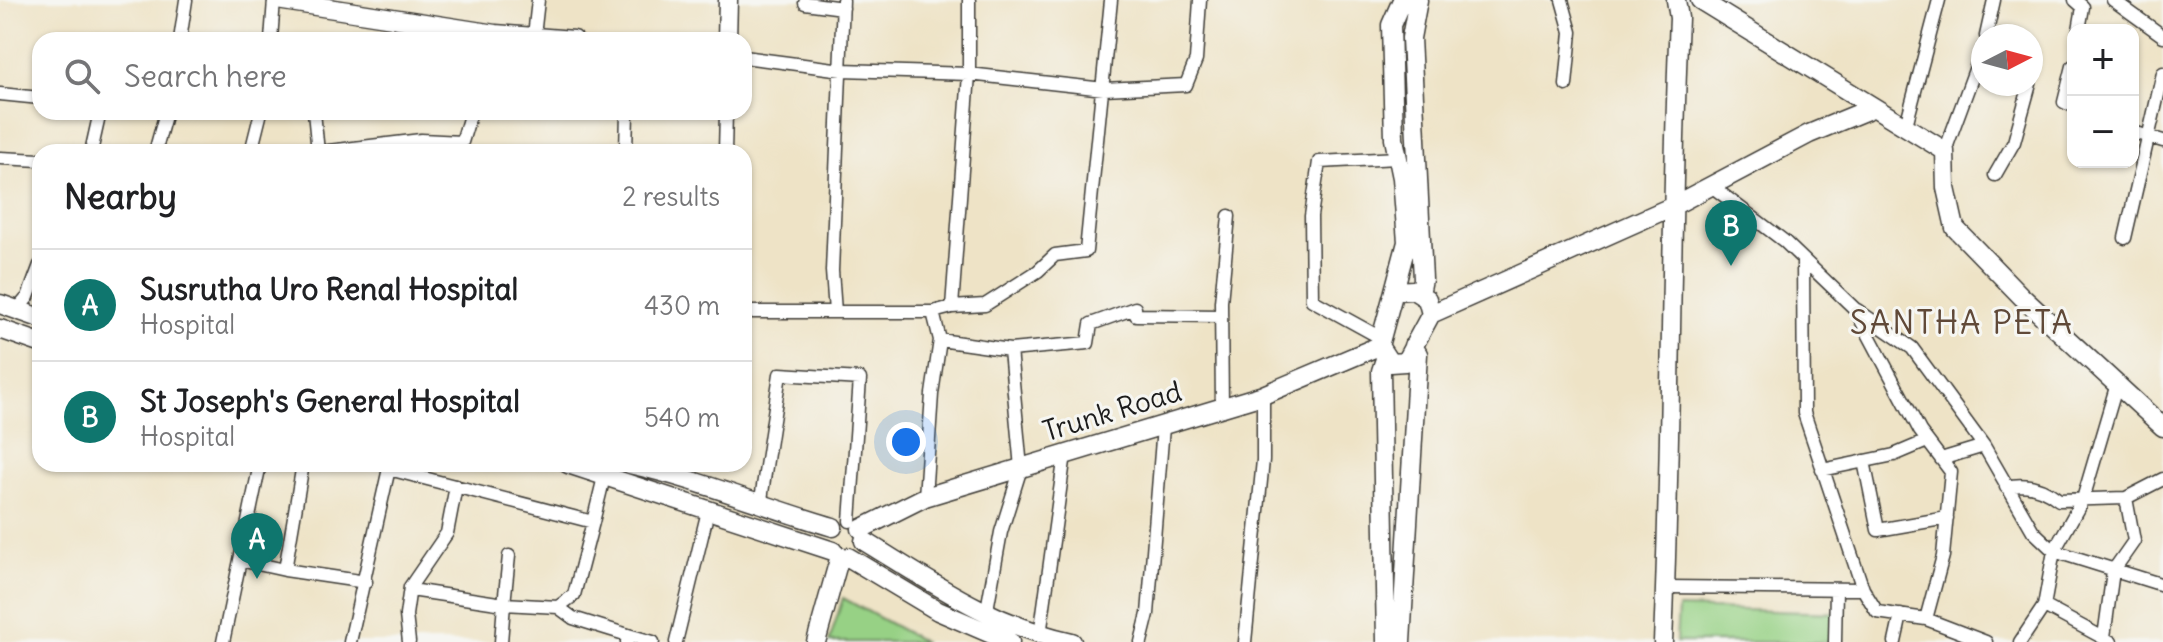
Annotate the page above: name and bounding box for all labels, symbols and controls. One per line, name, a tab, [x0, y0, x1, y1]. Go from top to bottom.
north arrow	[1971, 24, 2043, 96]
map controls	[2067, 24, 2139, 168]
button: +	[2067, 24, 2139, 96]
search box	[32, 32, 752, 120]
icon: search	[60, 54, 104, 98]
text: Search here	[124, 57, 287, 95]
button: −	[2067, 96, 2139, 168]
text: Nearby	[64, 175, 177, 218]
text: 2 results	[622, 180, 720, 213]
pin: B	[1705, 200, 1757, 266]
text: Susrutha Uro Renal Hospital	[140, 270, 518, 308]
text: A	[82, 289, 98, 322]
text: 430 m	[644, 289, 720, 322]
district label: SANTHA PETA	[1850, 302, 2074, 343]
text: Hospital	[140, 308, 235, 341]
street label: Trunk Road	[1038, 373, 1186, 449]
text: St Joseph's General Hospital	[140, 382, 520, 420]
text: B	[81, 401, 99, 434]
text: 540 m	[644, 401, 720, 434]
text: Hospital	[140, 420, 235, 453]
your location	[886, 422, 926, 462]
pin: A	[231, 513, 283, 579]

